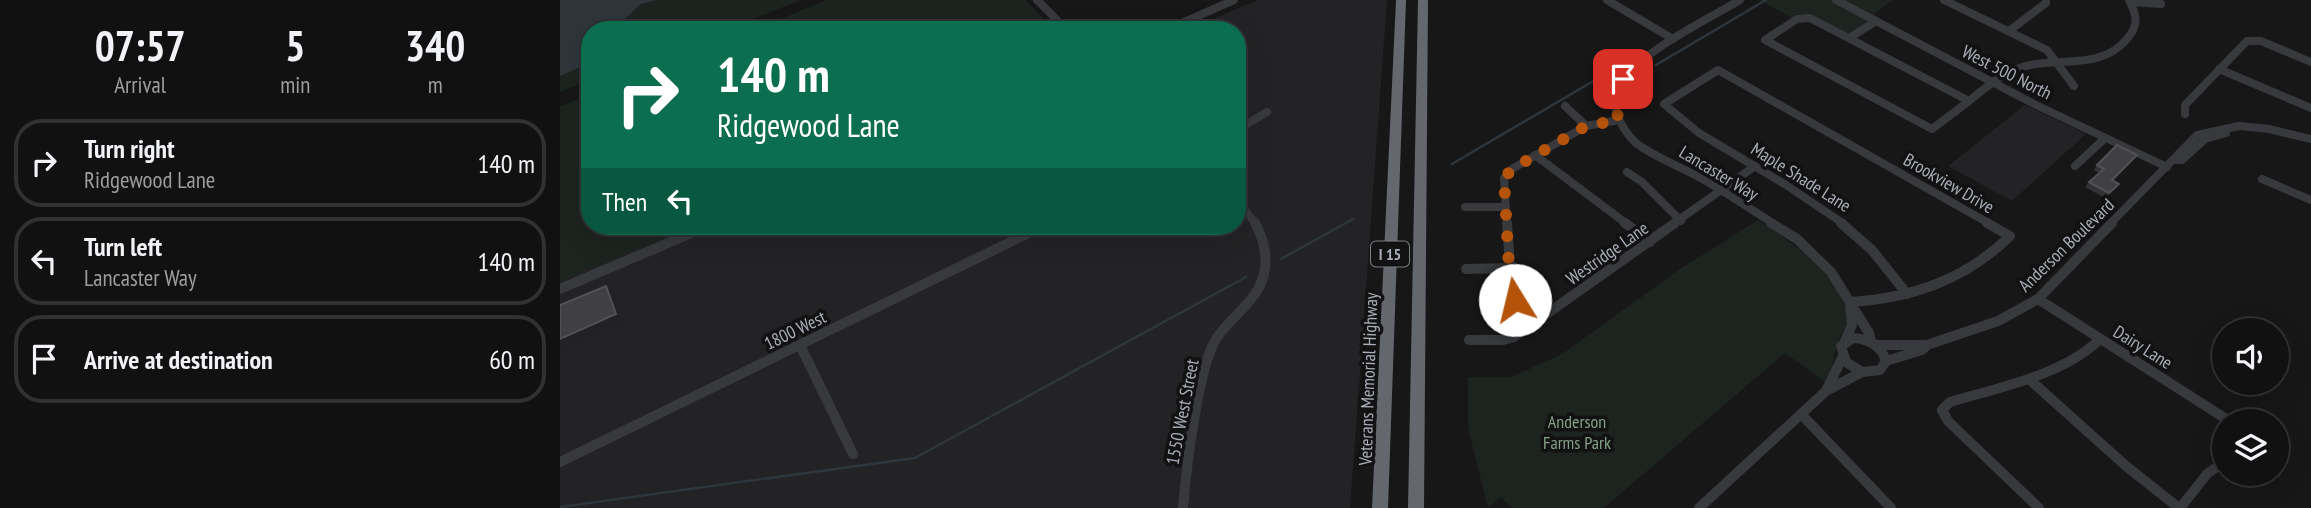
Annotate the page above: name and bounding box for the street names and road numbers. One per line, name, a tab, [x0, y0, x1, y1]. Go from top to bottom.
street label: West 500 North	[1958, 40, 2056, 104]
street label: Maple Shade Lane	[1747, 137, 1855, 217]
street label: Lancaster Way	[1675, 140, 1763, 206]
street label: Brookview Drive	[1900, 148, 1998, 218]
street label: Anderson Boulevard	[2013, 194, 2119, 296]
street label: Westridge Lane	[1561, 216, 1653, 290]
road number: I 15	[1371, 242, 1409, 266]
street label: Veterans Memorial Highway	[1353, 292, 1383, 467]
street label: 1800 West	[760, 305, 830, 355]
street label: Dairy Lane	[2109, 320, 2177, 374]
street label: 1550 West Street	[1161, 357, 1203, 467]

